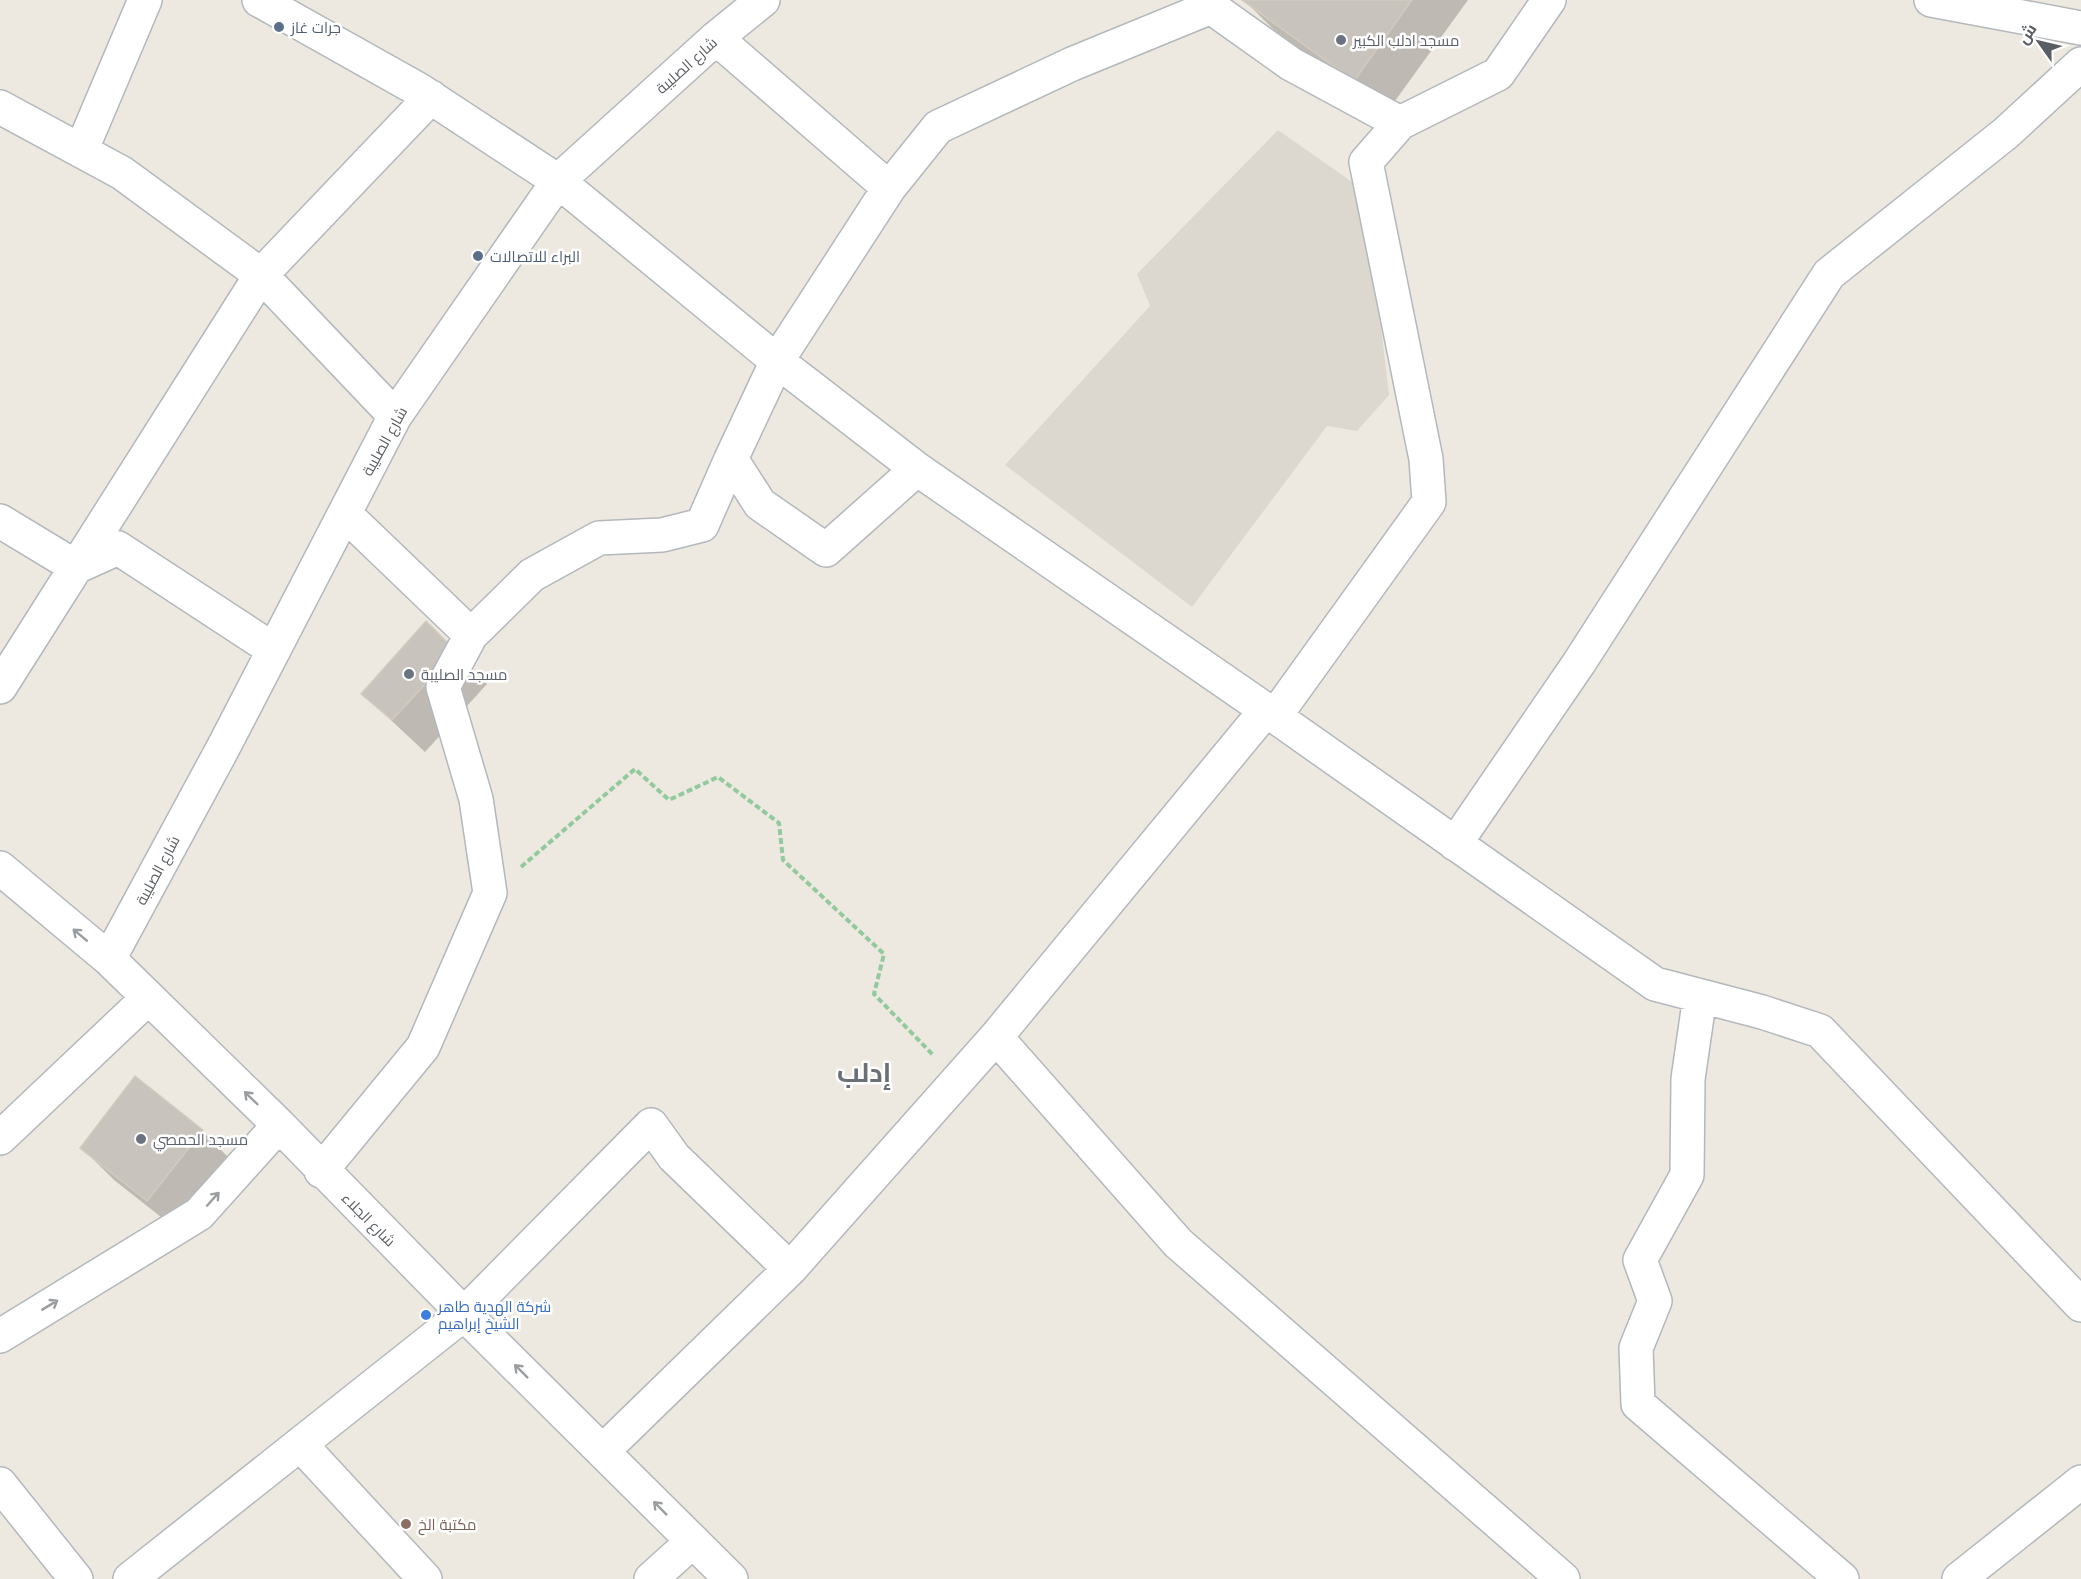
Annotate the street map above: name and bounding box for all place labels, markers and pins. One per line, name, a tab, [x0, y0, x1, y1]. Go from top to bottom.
place label: جرات غاز	[290, 18, 341, 37]
marker: جرات غاز	[272, 20, 286, 34]
place label: مسجد ادلب الكبير	[1352, 31, 1459, 50]
marker: مسجد ادلب الكبير	[1334, 33, 1348, 47]
place label: البراء للاتصالات	[490, 247, 580, 266]
marker: البراء للاتصالات	[471, 249, 485, 263]
place label: مسجد الصليبة	[421, 665, 508, 683]
marker: مسجد الصليبة	[402, 667, 416, 681]
place label: مسجد الحمصي	[153, 1130, 248, 1152]
marker: مسجد الحمصي	[134, 1132, 148, 1146]
place label: شركة الهدية طاهر الشيخ إبراهيم	[437, 1297, 551, 1335]
marker: شركة الهدية طاهر الشيخ إبراهيم	[419, 1308, 433, 1322]
place label: مكتبة الخ	[418, 1515, 476, 1536]
marker: مكتبة الخ	[399, 1517, 413, 1531]

